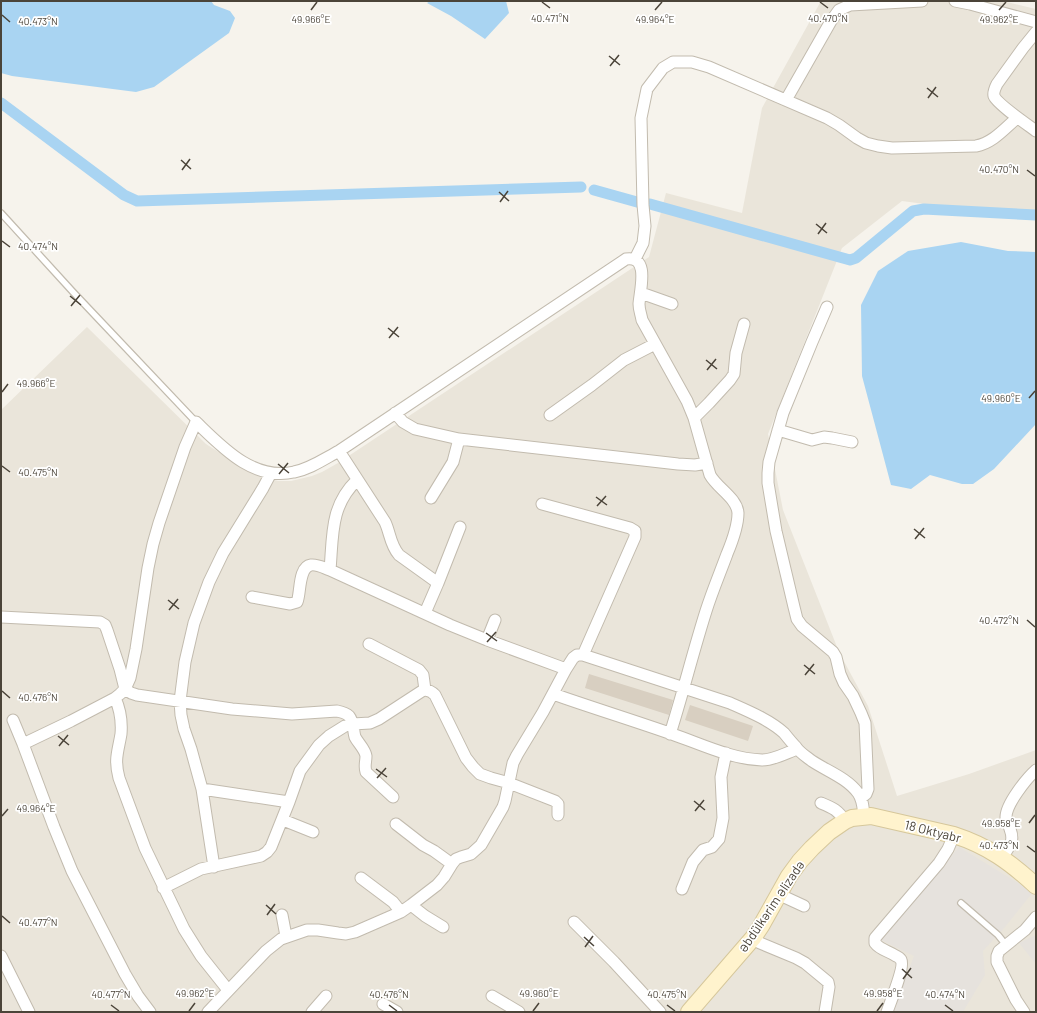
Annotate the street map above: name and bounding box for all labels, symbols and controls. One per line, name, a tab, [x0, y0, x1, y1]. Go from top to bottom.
text: 40.471°N	[531, 12, 569, 24]
text: 40.470°N	[808, 12, 848, 24]
text: 49.966°E	[292, 13, 330, 25]
text: 49.964°E	[635, 13, 675, 25]
text: 49.962°E	[979, 13, 1019, 25]
text: 40.473°N	[18, 15, 58, 27]
text: 40.470°N	[979, 163, 1019, 175]
text: 40.474°N	[18, 240, 58, 252]
text: 49.966°E	[17, 377, 55, 389]
text: 49.960°E	[981, 392, 1021, 404]
text: 40.475°N	[18, 466, 58, 478]
text: 40.472°N	[979, 614, 1019, 626]
text: 40.476°N	[18, 691, 58, 703]
text: 49.964°E	[16, 802, 56, 814]
street label: 18 Oktyabr	[903, 816, 963, 846]
text: 49.958°E	[982, 817, 1020, 829]
text: 40.473°N	[979, 839, 1019, 851]
street label: Əbdülkərim Əlizadə	[734, 857, 808, 955]
text: 40.477°N	[18, 916, 58, 928]
text: 49.962°E	[175, 987, 215, 999]
text: 49.960°E	[519, 987, 559, 999]
text: 49.958°E	[864, 987, 902, 999]
text: 40.477°N	[91, 988, 131, 1000]
text: 40.476°N	[369, 988, 409, 1000]
text: 40.475°N	[647, 988, 687, 1000]
text: 40.474°N	[925, 988, 965, 1000]

